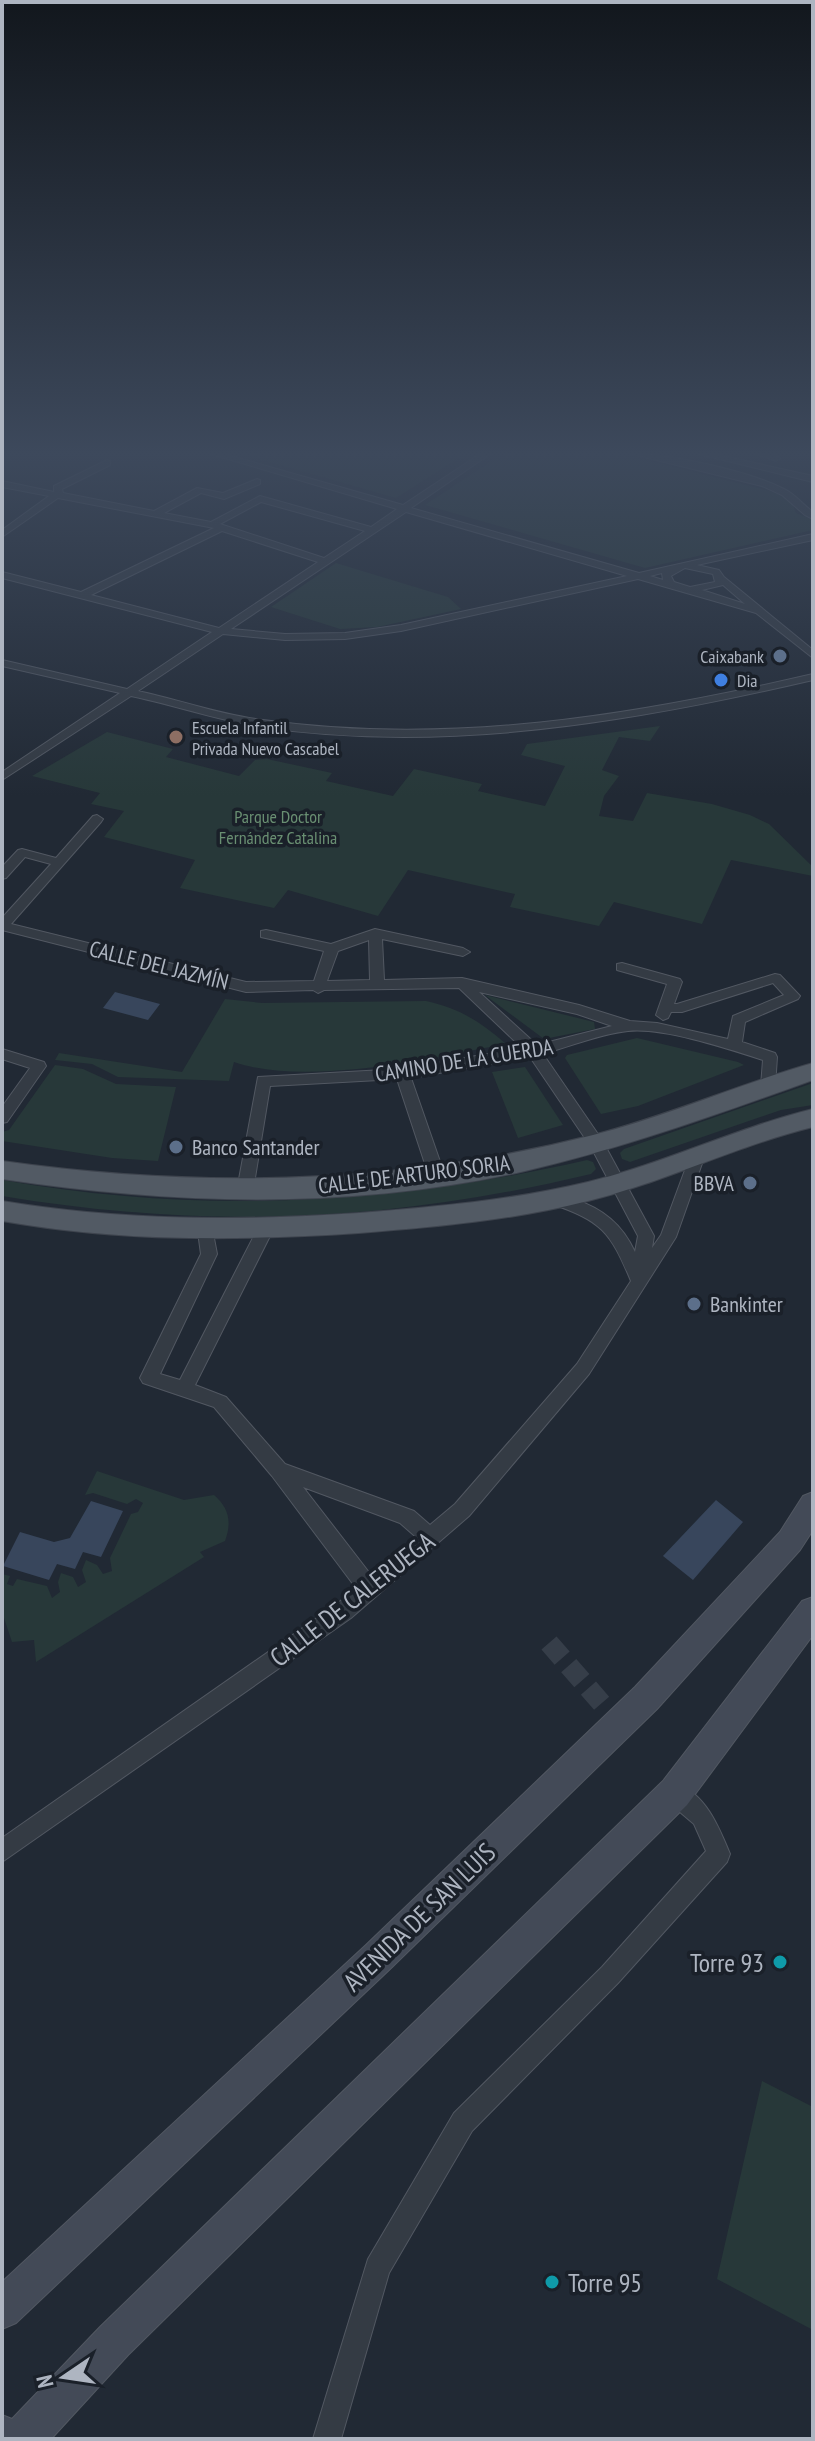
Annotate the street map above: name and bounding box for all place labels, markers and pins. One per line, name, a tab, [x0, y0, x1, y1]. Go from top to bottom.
place label: Caixabank	[700, 645, 764, 668]
marker: Caixabank	[771, 647, 789, 665]
place label: Dia	[737, 669, 758, 692]
marker: Dia	[712, 671, 730, 689]
place label: Escuela Infantil Privada Nuevo Cascabel	[192, 716, 340, 760]
marker: Escuela Infantil Privada Nuevo Cascabel	[167, 728, 185, 746]
place label: Banco Santander	[192, 1133, 319, 1161]
marker: Banco Santander	[167, 1138, 185, 1156]
place label: BBVA	[694, 1169, 735, 1197]
marker: BBVA	[741, 1174, 759, 1192]
place label: Bankinter	[710, 1290, 783, 1318]
marker: Bankinter	[685, 1295, 703, 1313]
place label: Torre 93	[690, 1946, 764, 1979]
marker: Torre 93	[771, 1953, 789, 1971]
place label: Torre 95	[568, 2266, 642, 2299]
marker: Torre 95	[543, 2273, 561, 2291]

